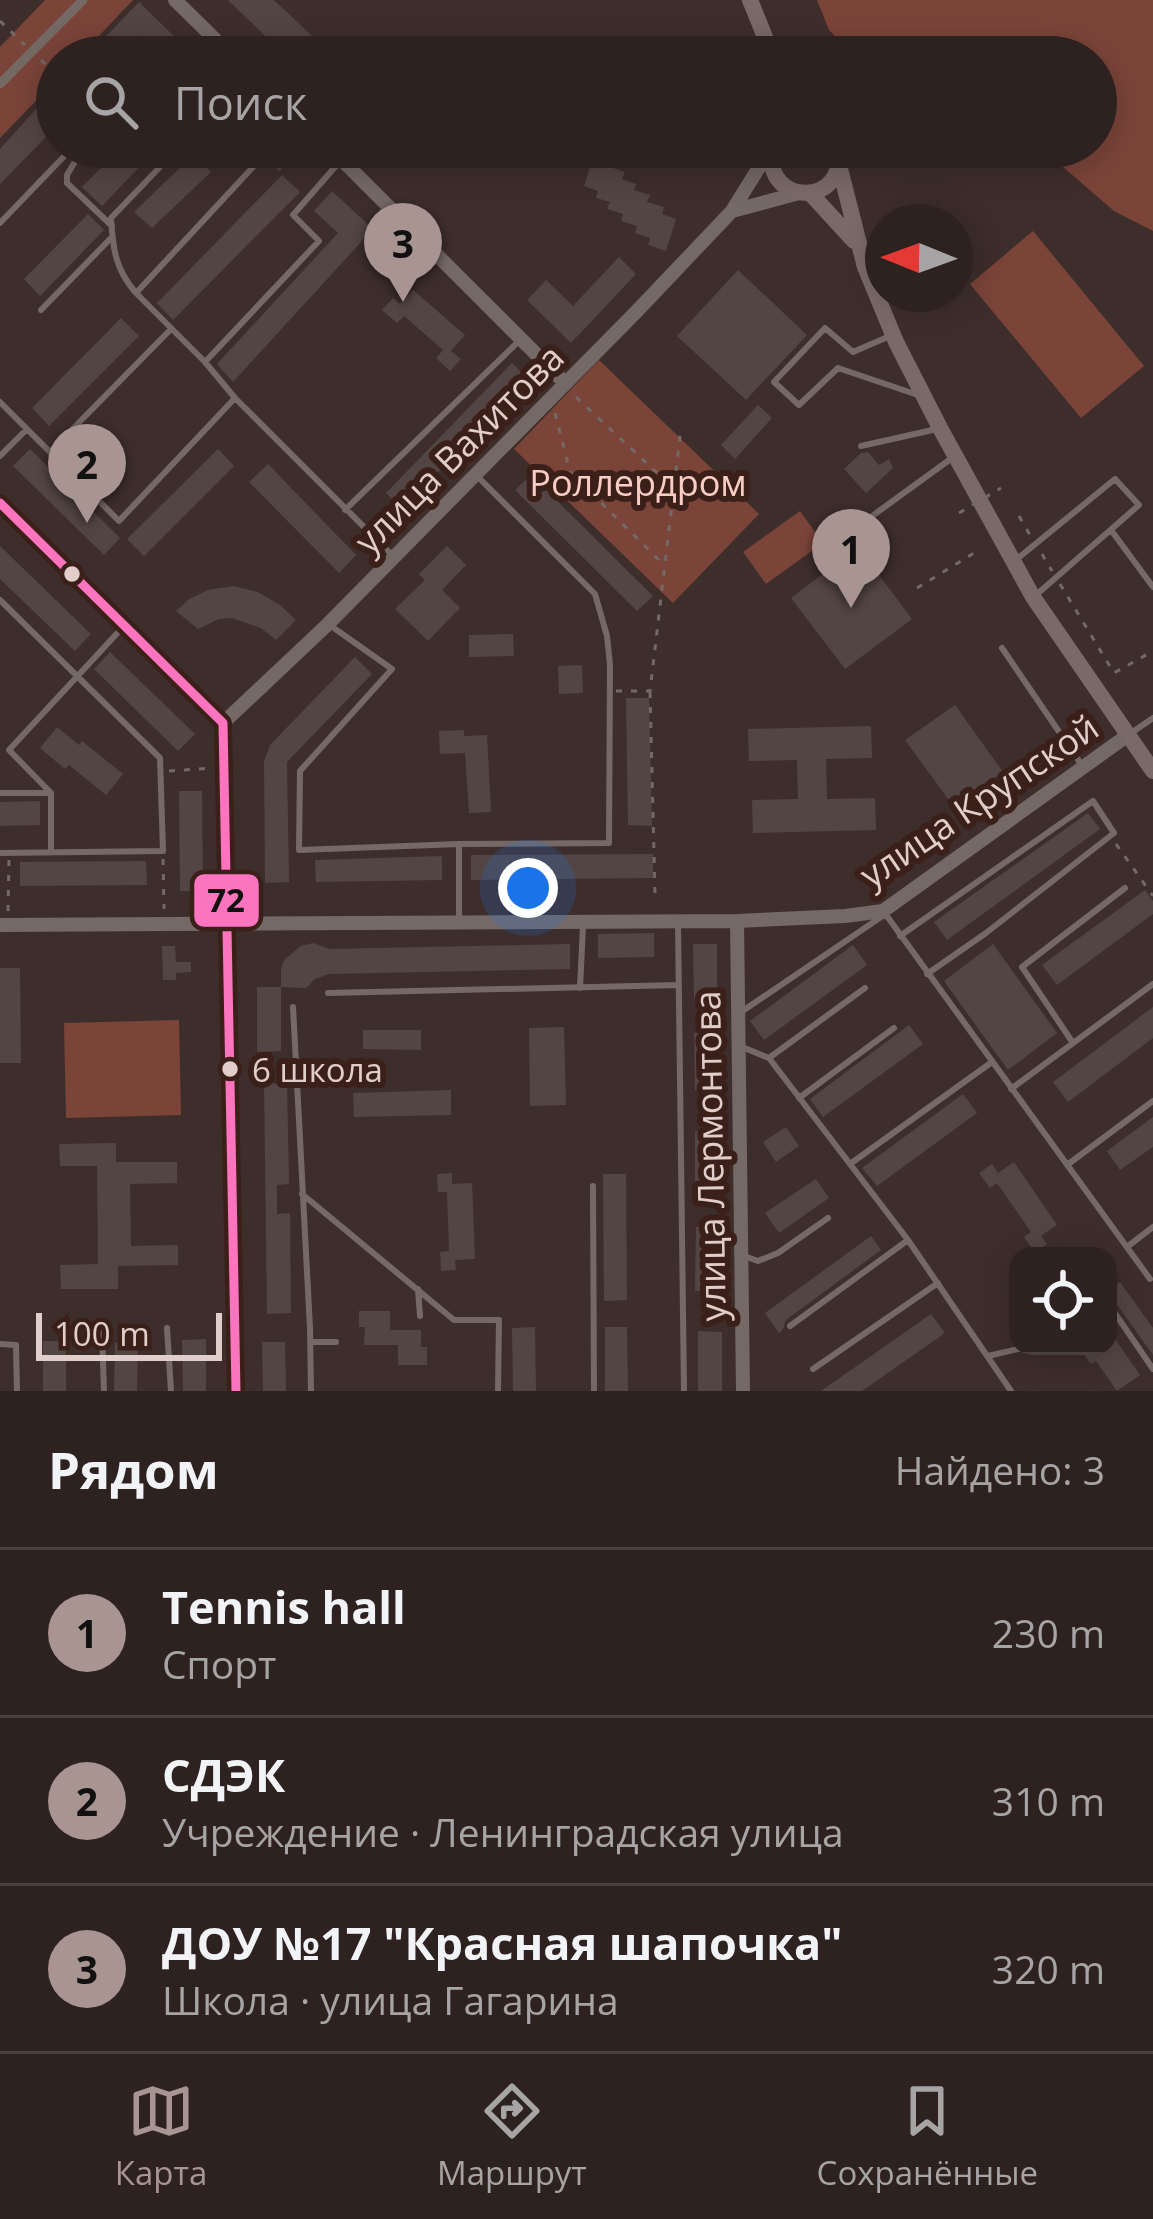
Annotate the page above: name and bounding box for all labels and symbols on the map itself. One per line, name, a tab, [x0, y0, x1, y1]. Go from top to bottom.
pin: 3	[364, 203, 442, 302]
north arrow	[865, 204, 973, 312]
street label: улица Вахитова	[343, 333, 574, 564]
pin: 2	[48, 424, 126, 523]
park label: Роллердром	[529, 458, 747, 507]
pin: 1	[812, 509, 890, 608]
unlabelled marker	[61, 563, 83, 585]
street label: улица Крупской	[850, 703, 1108, 899]
your location	[498, 858, 558, 918]
line badge: 72	[192, 872, 261, 929]
text: 72	[207, 877, 245, 922]
street label: улица Лермонтова	[682, 990, 737, 1322]
place label: 6 школа	[252, 1047, 383, 1092]
marker: 6 школа	[219, 1058, 241, 1080]
scale bar	[36, 1307, 222, 1360]

